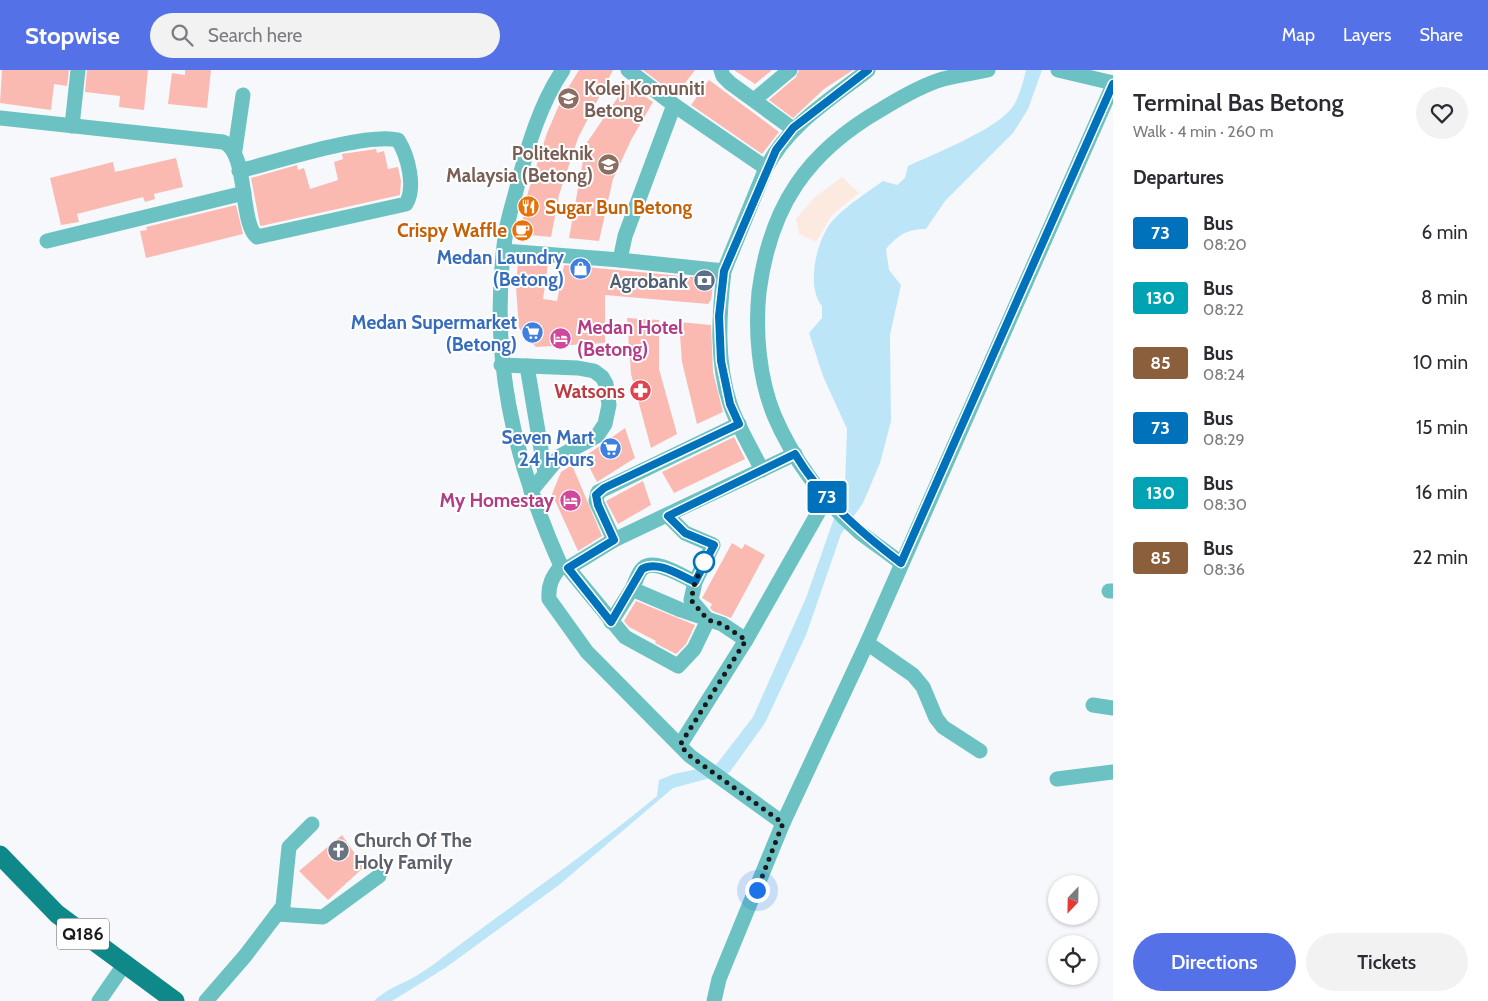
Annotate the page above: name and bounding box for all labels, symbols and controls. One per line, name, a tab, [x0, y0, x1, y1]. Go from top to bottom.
search box	[150, 13, 500, 58]
text: Stopwise	[25, 21, 120, 50]
icon: search	[168, 21, 196, 49]
text: Search here	[208, 24, 302, 47]
text: Map	[1282, 24, 1315, 46]
text: Layers	[1343, 24, 1392, 46]
text: Share	[1420, 24, 1463, 46]
place label: Kolej Komuniti Betong	[584, 77, 705, 122]
school or university icon: Kolej Komuniti Betong	[556, 87, 580, 111]
button: heart	[1416, 87, 1468, 139]
text: Terminal Bas Betong	[1133, 88, 1344, 117]
text: Walk · 4 min · 260 m	[1133, 122, 1274, 141]
place label: Politeknik Malaysia (Betong)	[446, 142, 594, 187]
school or university icon: Politeknik Malaysia (Betong)	[597, 152, 621, 176]
text: Departures	[1133, 166, 1224, 189]
restaurant icon: Sugar Bun Betong	[517, 195, 541, 219]
place label: Sugar Bun Betong	[545, 196, 692, 219]
text: Bus	[1203, 212, 1233, 235]
cafe icon: Crispy Waffle	[511, 218, 535, 242]
place label: Crispy Waffle	[397, 219, 507, 242]
text: 6 min	[1422, 221, 1468, 244]
text: 73	[1151, 222, 1170, 244]
text: 08:20	[1203, 235, 1247, 254]
place label: Medan Laundry (Betong)	[436, 246, 565, 291]
shop icon: Medan Laundry (Betong)	[568, 256, 592, 280]
bank icon: Agrobank	[692, 269, 716, 293]
place label: Agrobank	[610, 270, 689, 293]
text: Bus	[1203, 277, 1233, 300]
text: 8 min	[1421, 286, 1468, 309]
text: 130	[1146, 287, 1175, 309]
text: 08:22	[1203, 300, 1244, 319]
place label: Medan Supermarket (Betong)	[351, 311, 517, 356]
place label: Medan Hotel (Betong)	[577, 316, 683, 361]
supermarket icon: Medan Supermarket (Betong)	[521, 321, 545, 345]
hotel icon: Medan Hotel (Betong)	[549, 326, 573, 350]
text: Bus	[1203, 342, 1233, 365]
text: 10 min	[1413, 351, 1468, 374]
text: 85	[1150, 352, 1171, 374]
text: 08:24	[1203, 365, 1245, 384]
pharmacy icon: Watsons	[629, 379, 653, 403]
place label: Watsons	[554, 380, 625, 403]
text: Bus	[1203, 407, 1233, 430]
text: 15 min	[1416, 416, 1468, 439]
text: 73	[1151, 417, 1170, 439]
place label: Seven Mart 24 Hours	[502, 426, 594, 471]
text: 08:29	[1203, 430, 1245, 449]
supermarket icon: Seven Mart 24 Hours	[598, 436, 622, 460]
text: Bus	[1203, 472, 1233, 495]
line badge: 73	[804, 481, 850, 513]
text: 16 min	[1415, 481, 1468, 504]
text: 130	[1146, 482, 1175, 504]
text: 73	[818, 486, 836, 508]
hotel icon: My Homestay	[558, 488, 582, 512]
place label: My Homestay	[440, 489, 555, 512]
text: 08:30	[1203, 495, 1247, 514]
text: Bus	[1203, 537, 1233, 560]
text: 22 min	[1413, 546, 1468, 569]
text: 85	[1150, 547, 1171, 569]
unlabelled marker	[693, 551, 715, 573]
text: 08:36	[1203, 560, 1245, 579]
place label: Church Of The Holy Family	[354, 829, 472, 874]
church icon: Church Of The Holy Family	[326, 839, 350, 863]
north arrow	[1048, 875, 1098, 925]
map controls	[1048, 875, 1098, 985]
your location	[745, 878, 770, 903]
road number: Q186	[57, 919, 109, 950]
button: Directions	[1133, 933, 1296, 991]
button: Tickets	[1306, 933, 1468, 991]
button: locate	[1048, 935, 1098, 985]

